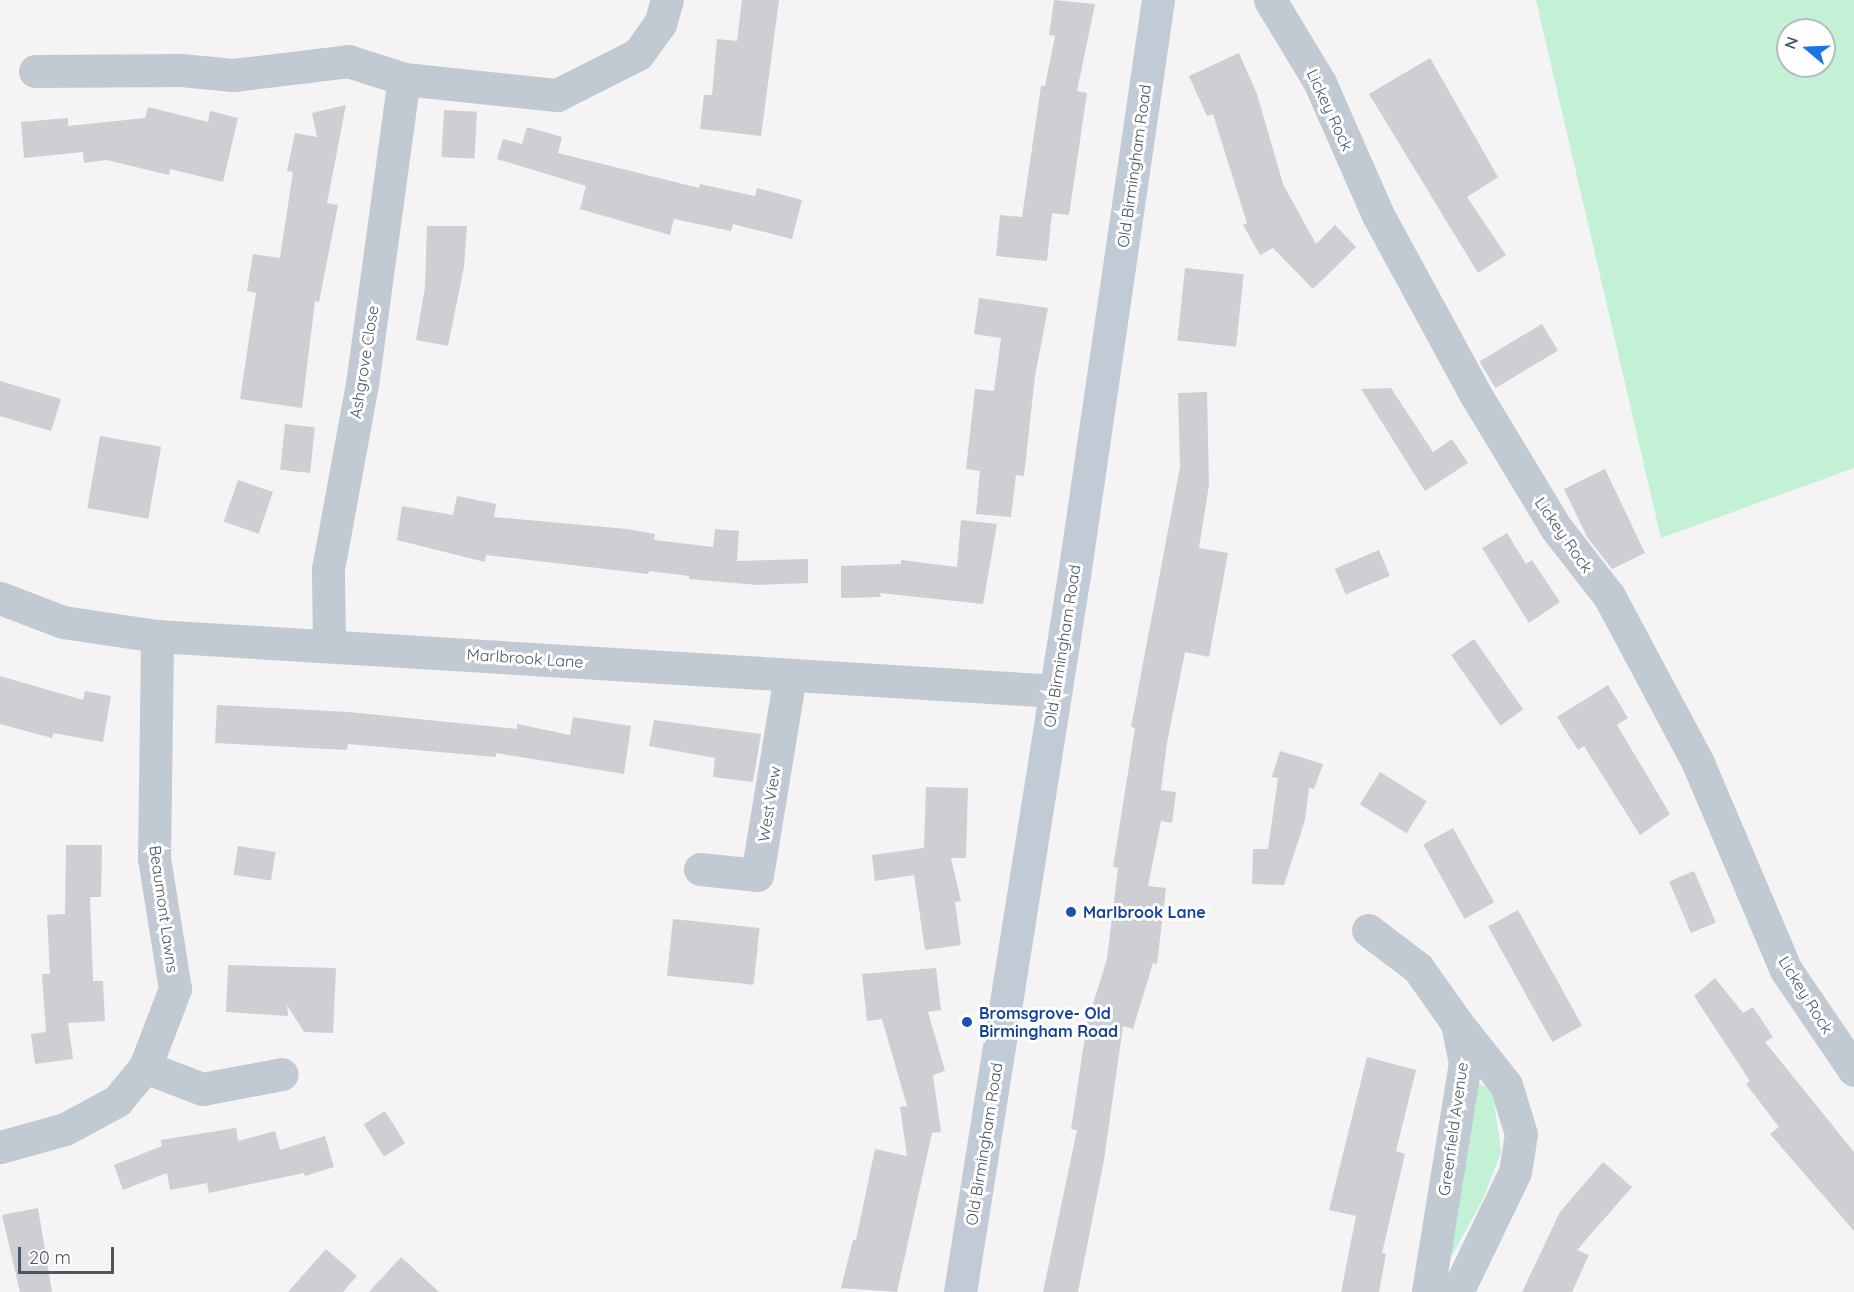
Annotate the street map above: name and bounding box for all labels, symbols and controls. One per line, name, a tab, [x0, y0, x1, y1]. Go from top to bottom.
north arrow	[1776, 18, 1836, 78]
text: N	[1779, 34, 1802, 52]
street label: Lickey Rock	[1303, 66, 1357, 154]
street label: Old Birmingham Road	[1113, 83, 1155, 249]
street label: Ashgrove Close	[346, 304, 382, 420]
street label: Lickey Rock	[1531, 493, 1597, 577]
street label: Old Birmingham Road	[1040, 563, 1084, 729]
street label: Marlbrook Lane	[466, 644, 584, 672]
street label: West View	[754, 765, 784, 843]
street label: Beaumont Lawns	[146, 844, 182, 974]
place label: Marlbrook Lane	[1083, 902, 1206, 922]
marker: Marlbrook Lane	[1064, 905, 1078, 919]
street label: Lickey Rock	[1775, 953, 1837, 1037]
place label: Bromsgrove- Old Birmingham Road	[979, 1003, 1118, 1041]
marker: Bromsgrove- Old Birmingham Road	[960, 1015, 974, 1029]
street label: Old Birmingham Road	[962, 1061, 1006, 1227]
street label: Greenfield Avenue	[1434, 1061, 1472, 1197]
scale bar	[21, 1235, 117, 1273]
text: 20 m	[29, 1246, 71, 1269]

